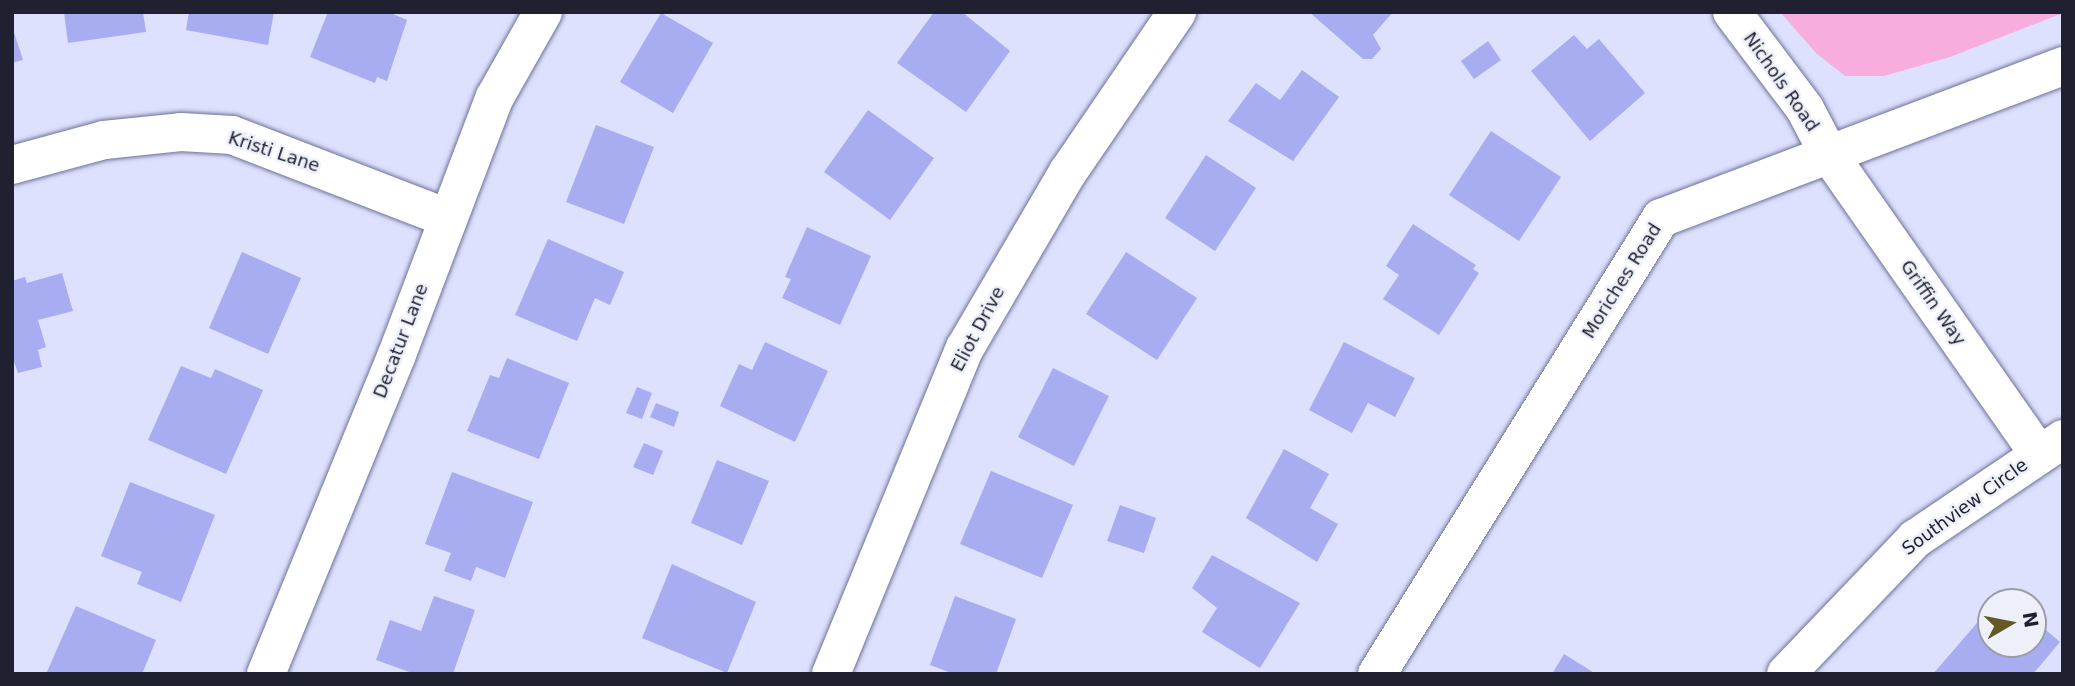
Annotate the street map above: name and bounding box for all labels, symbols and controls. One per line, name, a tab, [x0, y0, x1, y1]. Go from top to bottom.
street label: Nichols Road	[1739, 28, 1823, 136]
street label: Kristi Lane	[226, 127, 322, 177]
street label: Moriches Road	[1578, 219, 1666, 343]
street label: Griffin Way	[1896, 256, 1970, 350]
street label: Decatur Lane	[369, 281, 433, 401]
street label: Eliot Drive	[947, 283, 1009, 375]
street label: Southview Circle	[1898, 454, 2032, 560]
north arrow	[1977, 588, 2047, 658]
text: N	[2018, 610, 2043, 629]

